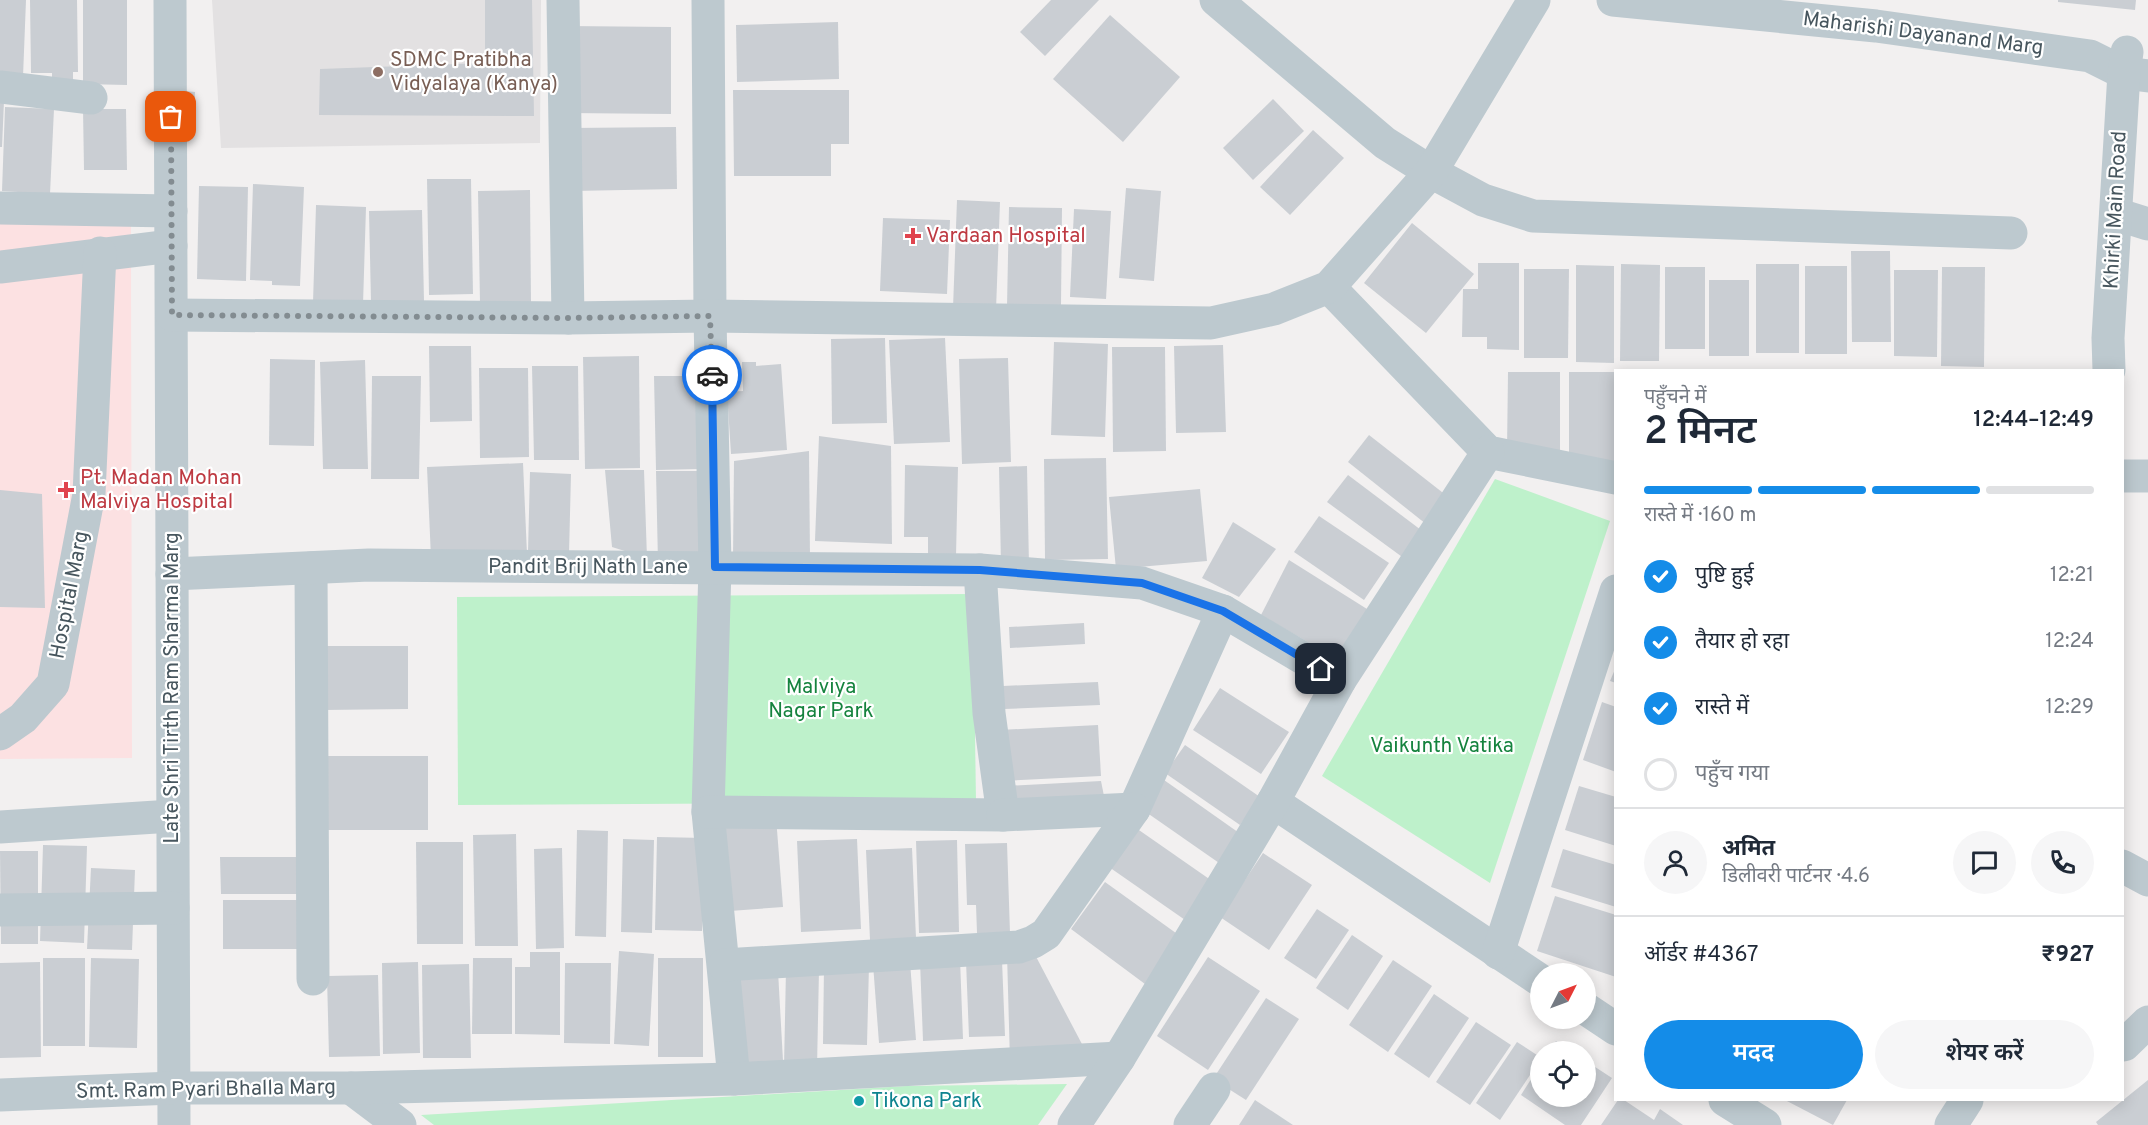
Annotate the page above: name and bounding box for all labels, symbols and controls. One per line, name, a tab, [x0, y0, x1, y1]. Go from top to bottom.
street label: Maharishi Dayanand Marg	[1801, 6, 2045, 62]
place label: SDMC Pratibha Vidyalaya (Kanya)	[390, 47, 558, 98]
marker: SDMC Pratibha Vidyalaya (Kanya)	[371, 65, 385, 79]
pin	[145, 91, 196, 142]
icon: bag	[154, 100, 187, 133]
street label: Khirki Main Road	[2098, 130, 2134, 290]
place label: Vardaan Hospital	[926, 223, 1086, 250]
marker: Vardaan Hospital	[904, 227, 922, 245]
courier	[682, 345, 742, 405]
icon: car	[696, 359, 729, 392]
text: पहुँचने में	[1644, 385, 1706, 411]
text: 12:44–12:49	[1973, 407, 2094, 434]
text: 2 मिनट	[1644, 409, 1757, 458]
place label: Pt. Madan Mohan Malviya Hospital	[80, 465, 242, 516]
marker: Pt. Madan Mohan Malviya Hospital	[57, 481, 75, 499]
text: रास्ते में · 160 m	[1644, 503, 1756, 529]
street label: Hospital Marg	[44, 529, 96, 661]
street label: Late Shri Tirth Ram Sharma Marg	[159, 532, 186, 844]
street label: Pandit Brij Nath Lane	[488, 554, 688, 581]
icon: check	[1644, 560, 1677, 593]
text: पुष्टि हुई	[1695, 563, 1754, 590]
text: 12:21	[2050, 563, 2094, 589]
icon: check	[1644, 626, 1677, 659]
text: तैयार हो रहा	[1695, 629, 1789, 656]
text: 12:24	[2045, 629, 2094, 655]
pin	[1295, 643, 1346, 694]
icon: home	[1304, 652, 1337, 685]
park label: Malviya Nagar Park	[768, 674, 874, 725]
icon: check	[1644, 692, 1677, 725]
text: रास्ते में	[1695, 695, 1749, 722]
text: 12:29	[2046, 695, 2094, 721]
park label: Vaikunth Vatika	[1370, 733, 1514, 760]
text: पहुँच गया	[1695, 761, 1769, 788]
button: person	[1644, 831, 1707, 894]
button: chat	[1953, 831, 2016, 894]
button: phone	[2031, 831, 2094, 894]
text: अमित	[1722, 836, 1775, 863]
text: डिलीवरी पार्टनर · 4.6	[1722, 864, 1870, 890]
text: ऑर्डर #4367	[1644, 942, 1759, 969]
text: ₹927	[2041, 942, 2094, 969]
north arrow	[1530, 963, 1596, 1029]
map controls	[1530, 963, 1596, 1107]
button: मदद	[1644, 1020, 1863, 1089]
button: शेयर करें	[1875, 1020, 2094, 1089]
button: locate	[1530, 1041, 1596, 1107]
street label: Smt. Ram Pyari Bhalla Marg	[76, 1074, 336, 1106]
place label: Tikona Park	[871, 1088, 982, 1115]
marker: Tikona Park	[852, 1094, 866, 1108]

